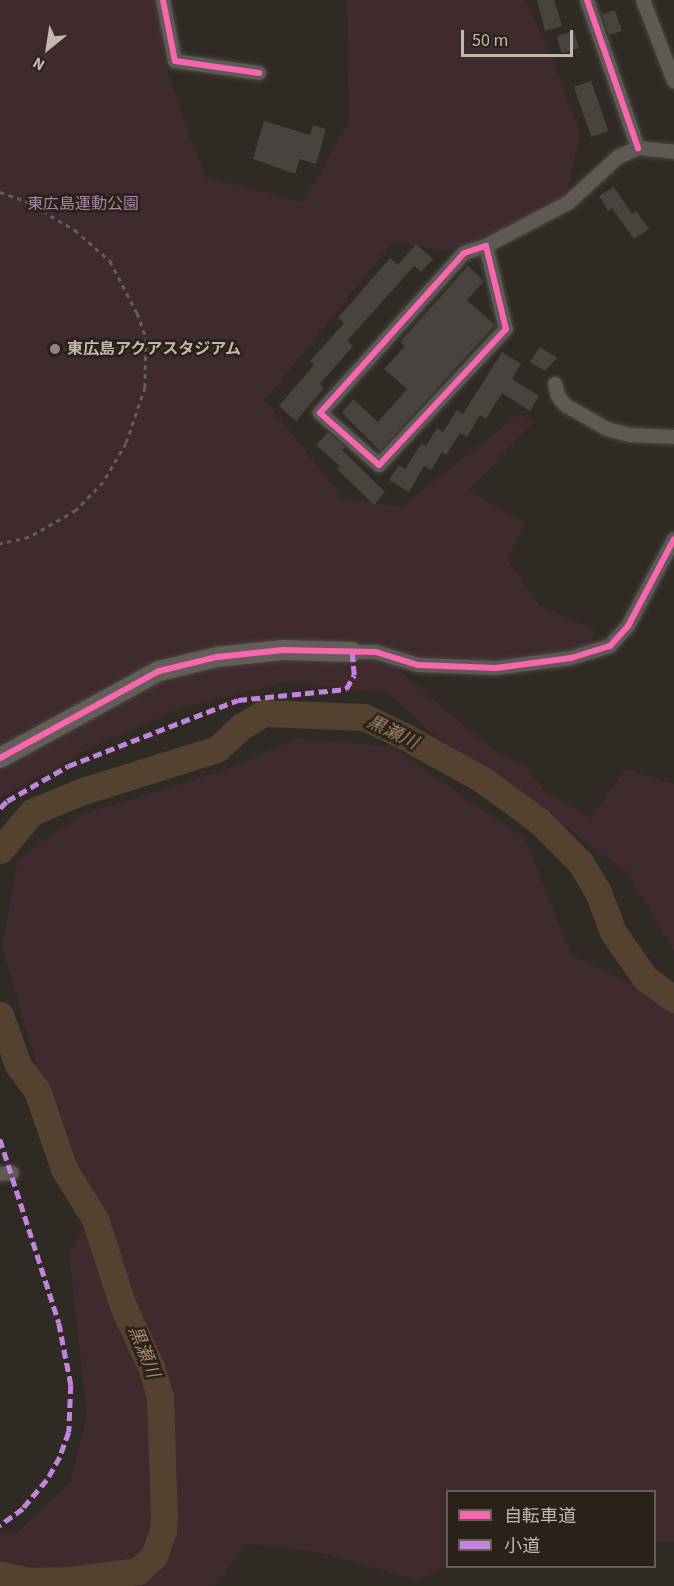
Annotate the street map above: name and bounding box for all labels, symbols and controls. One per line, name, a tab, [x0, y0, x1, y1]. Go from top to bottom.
north arrow	[18, 18, 78, 78]
scale bar	[464, 18, 576, 56]
text: 50 m	[472, 28, 508, 53]
text: N	[29, 51, 49, 76]
park label: 東広島運動公園	[27, 194, 139, 214]
place label: 東広島アクアスタジアム	[67, 339, 243, 359]
marker: 東広島アクアスタジアム	[48, 342, 62, 356]
water label: 黒瀬川	[363, 711, 421, 755]
water label: 黒瀬川	[123, 1323, 163, 1381]
legend	[446, 1490, 656, 1568]
text: 自転車道	[504, 1504, 576, 1529]
text: 小道	[504, 1534, 540, 1559]

